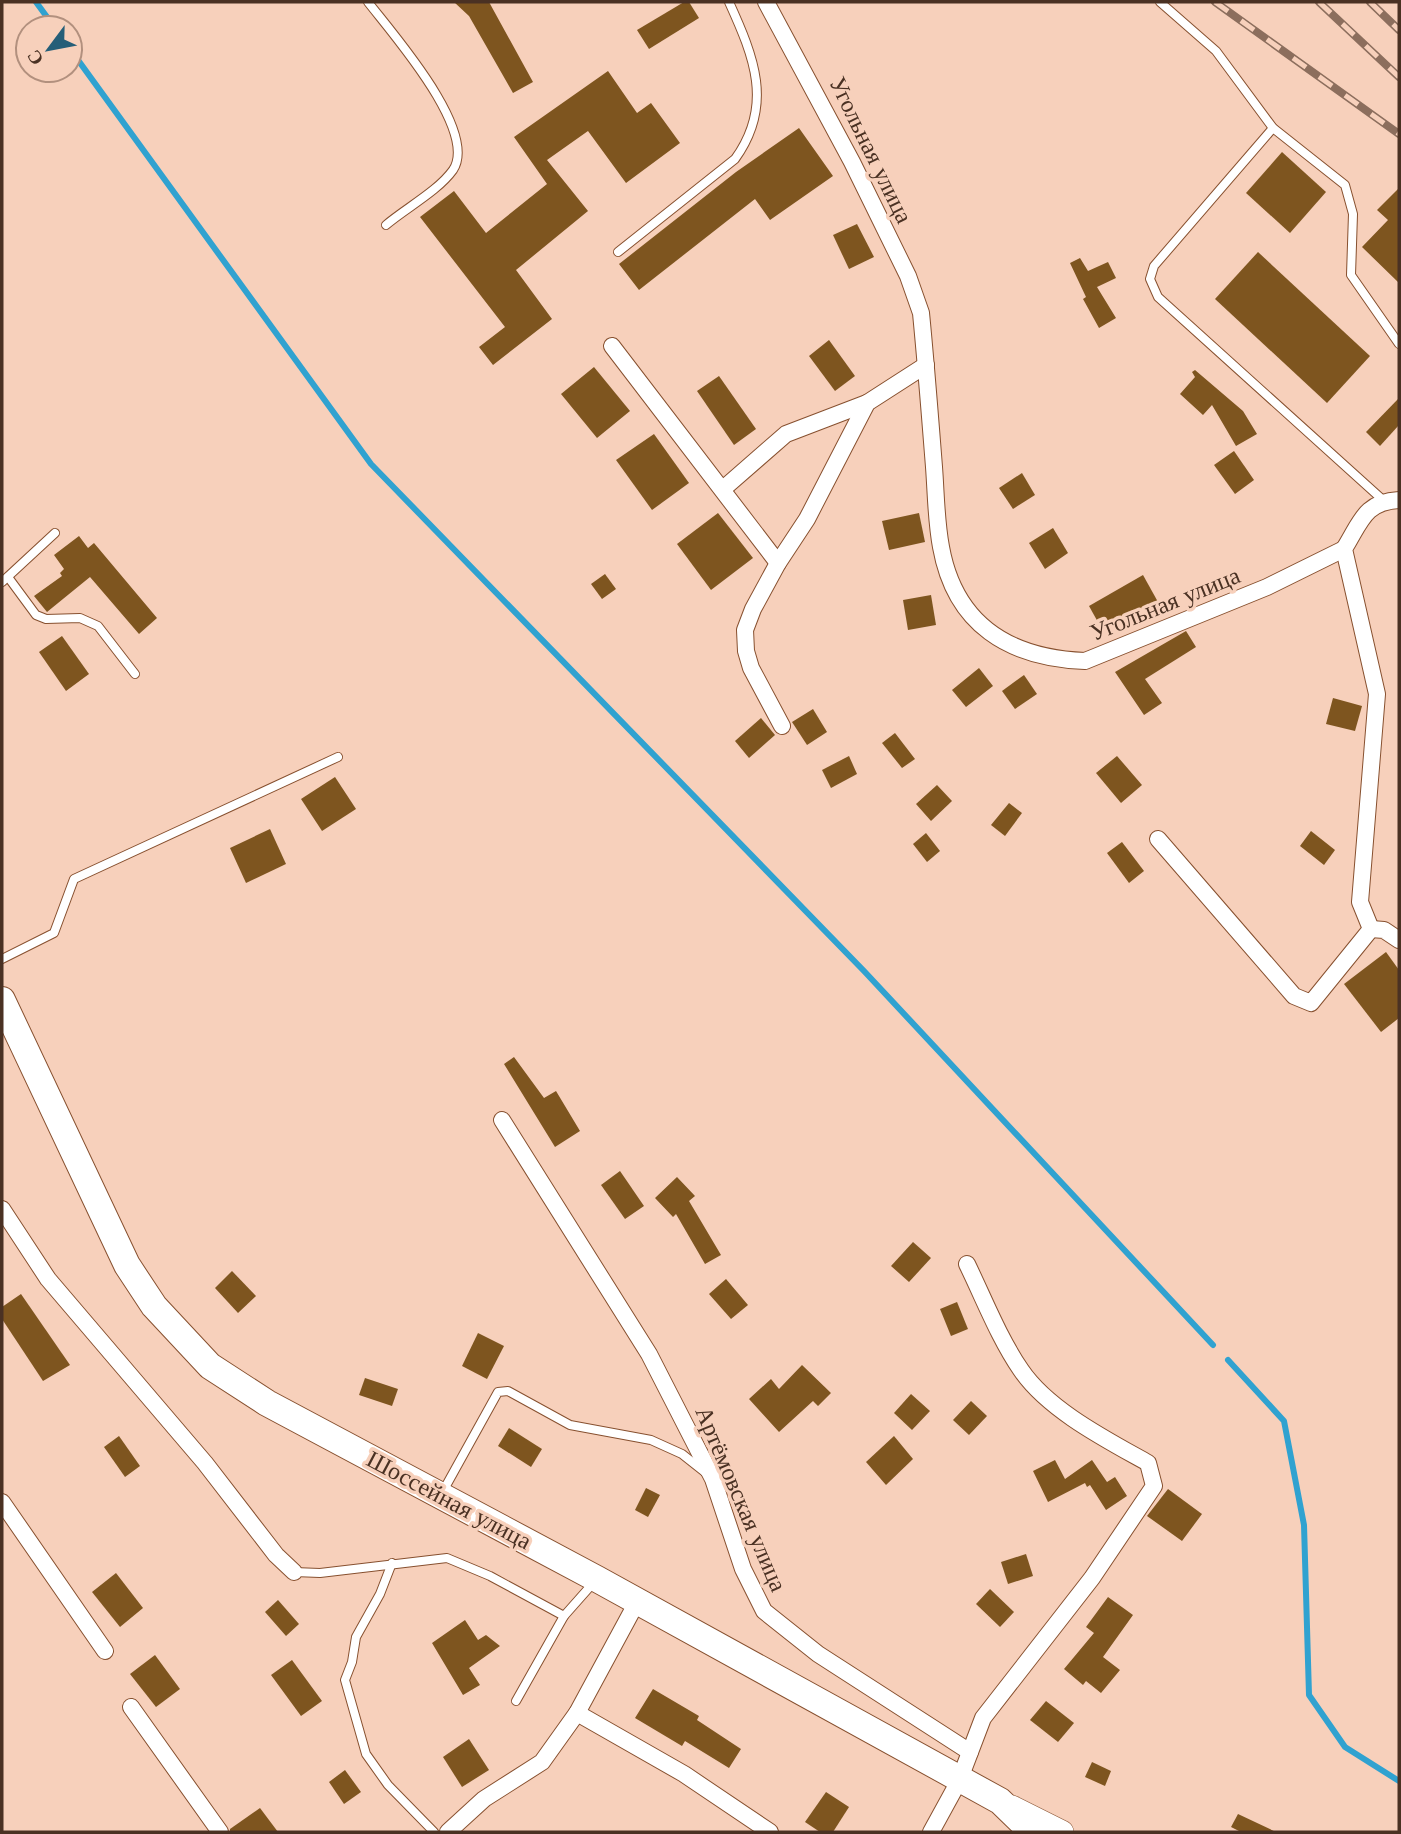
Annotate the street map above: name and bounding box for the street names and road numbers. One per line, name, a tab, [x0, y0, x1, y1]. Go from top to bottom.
street label: Угольная улица	[823, 72, 920, 228]
street label: Угольная улица	[1085, 560, 1244, 647]
street label: Артёмовская улица	[689, 1402, 794, 1596]
street label: Шоссейная улица	[362, 1444, 537, 1555]

